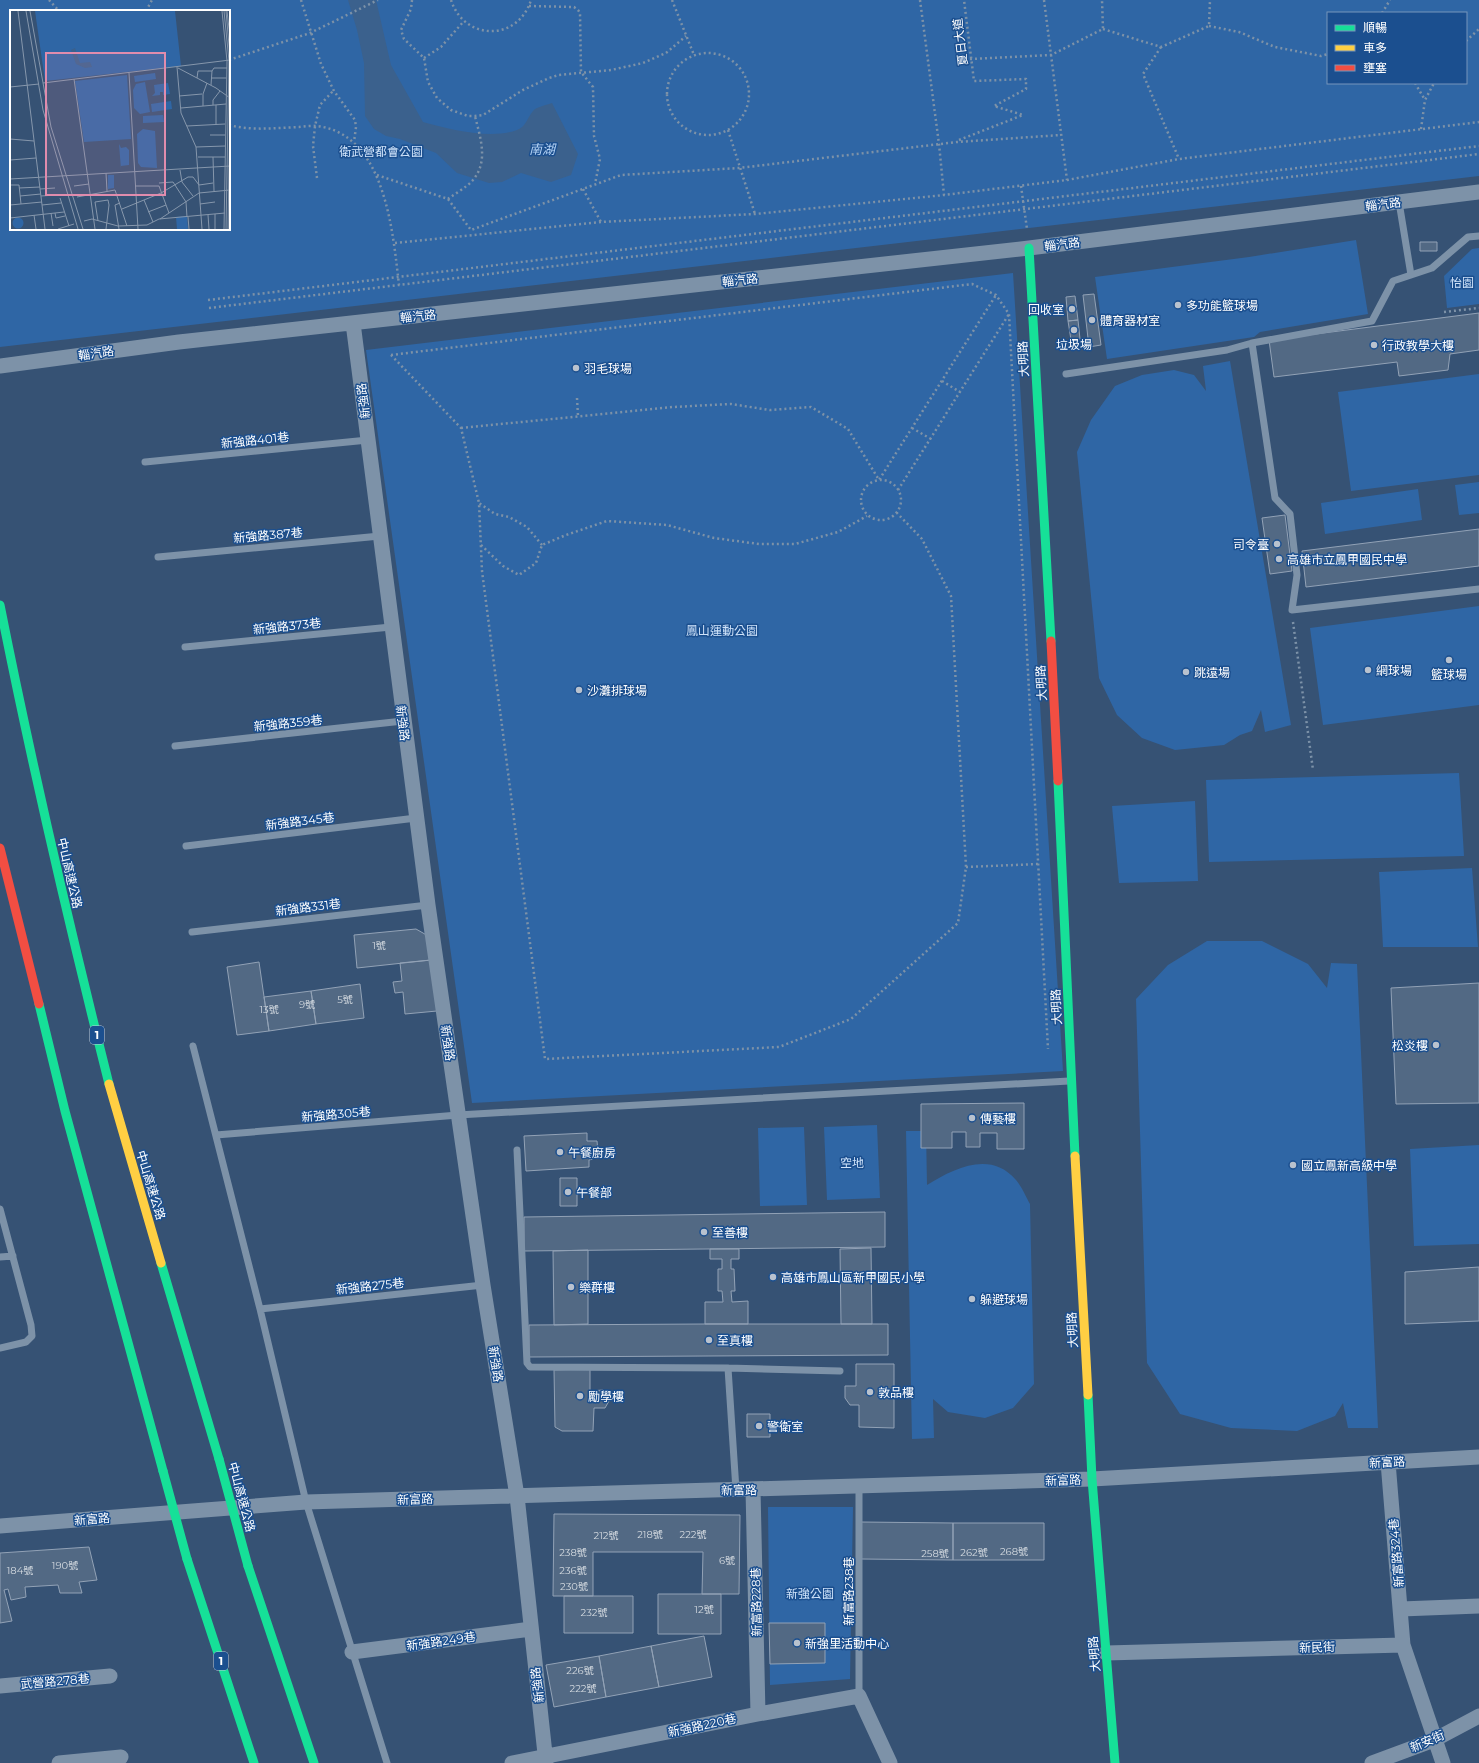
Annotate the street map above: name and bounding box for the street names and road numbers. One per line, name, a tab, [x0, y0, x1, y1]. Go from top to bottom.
street label: 夏日大道	[950, 17, 970, 67]
street label: 輜汽路	[1364, 194, 1402, 214]
street label: 輜汽路	[1043, 234, 1081, 254]
street label: 輜汽路	[721, 271, 759, 289]
street label: 輜汽路	[399, 307, 437, 325]
street label: 大明路	[1015, 341, 1031, 377]
street label: 輜汽路	[77, 343, 115, 363]
street label: 新強路	[353, 382, 373, 420]
street label: 新強路401巷	[220, 429, 290, 451]
street label: 新強路387巷	[233, 524, 303, 546]
street label: 新強路373巷	[252, 615, 322, 637]
street label: 大明路	[1033, 665, 1049, 701]
street label: 新強路	[393, 704, 413, 742]
street label: 新強路359巷	[253, 712, 323, 734]
street label: 新強路345巷	[265, 809, 335, 833]
street label: 中山高速公路	[55, 836, 85, 910]
street label: 新強路331巷	[274, 896, 342, 918]
street label: 大明路	[1048, 989, 1064, 1025]
street label: 新強路	[438, 1024, 458, 1062]
road number: 1	[90, 1026, 104, 1044]
street label: 新強路305巷	[301, 1103, 371, 1125]
street label: 中山高速公路	[133, 1148, 169, 1222]
street label: 新強路275巷	[335, 1275, 405, 1297]
street label: 大明路	[1064, 1312, 1080, 1348]
street label: 新強路	[486, 1345, 506, 1383]
street label: 新富路	[1369, 1454, 1405, 1470]
street label: 中山高速公路	[225, 1460, 259, 1534]
street label: 新富路	[1045, 1472, 1081, 1488]
street label: 新富路	[721, 1482, 757, 1498]
street label: 新富路	[397, 1491, 433, 1507]
street label: 新富路	[73, 1510, 111, 1528]
street label: 新富路324巷	[1386, 1518, 1406, 1588]
street label: 新富路238巷	[841, 1556, 856, 1626]
street label: 新富路228巷	[748, 1567, 764, 1637]
street label: 新強路249巷	[405, 1629, 477, 1653]
street label: 大明路	[1085, 1635, 1103, 1673]
street label: 新民街	[1299, 1639, 1335, 1655]
road number: 1	[214, 1652, 228, 1670]
street label: 新強路	[527, 1666, 547, 1704]
street label: 武營路278巷	[20, 1671, 90, 1691]
street label: 新強路220巷	[666, 1710, 738, 1740]
street label: 新安街	[1407, 1727, 1447, 1755]

